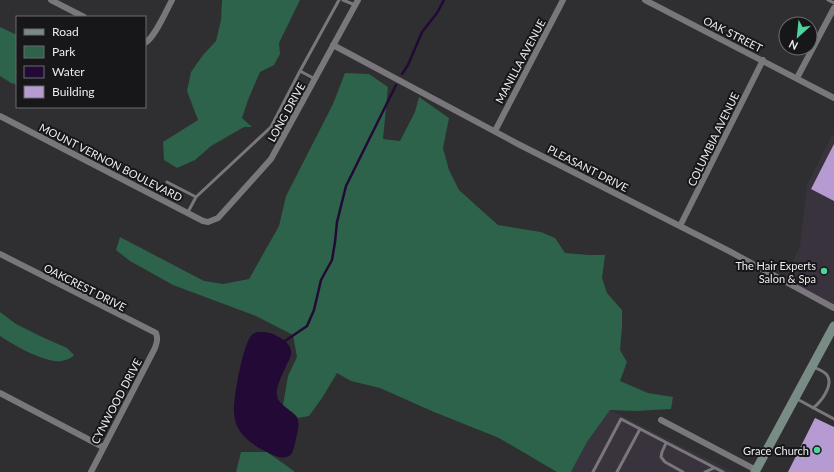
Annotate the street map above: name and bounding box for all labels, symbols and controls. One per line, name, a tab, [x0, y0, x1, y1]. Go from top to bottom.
street label: OAK STREET	[701, 14, 765, 55]
legend	[16, 16, 146, 108]
north arrow	[778, 16, 818, 56]
street label: MANILLA AVENUE	[492, 17, 548, 105]
text: Road	[52, 24, 79, 39]
text: N	[787, 38, 800, 53]
text: Park	[52, 44, 76, 59]
text: Water	[52, 64, 85, 79]
street label: LONG DRIVE	[264, 80, 308, 144]
text: Building	[52, 84, 95, 99]
street label: COLUMBIA AVENUE	[685, 90, 741, 188]
street label: MOUNT VERNON BOULEVARD	[37, 120, 185, 204]
street label: PLEASANT DRIVE	[545, 142, 631, 194]
place label: The Hair Experts Salon & Spa	[735, 259, 816, 285]
street label: OAKCREST DRIVE	[42, 261, 128, 313]
marker: The Hair Experts Salon & Spa	[819, 266, 829, 276]
street label: CYNWOOD DRIVE	[88, 356, 144, 446]
place label: Grace Church	[743, 444, 809, 457]
marker: Grace Church	[812, 445, 822, 455]

